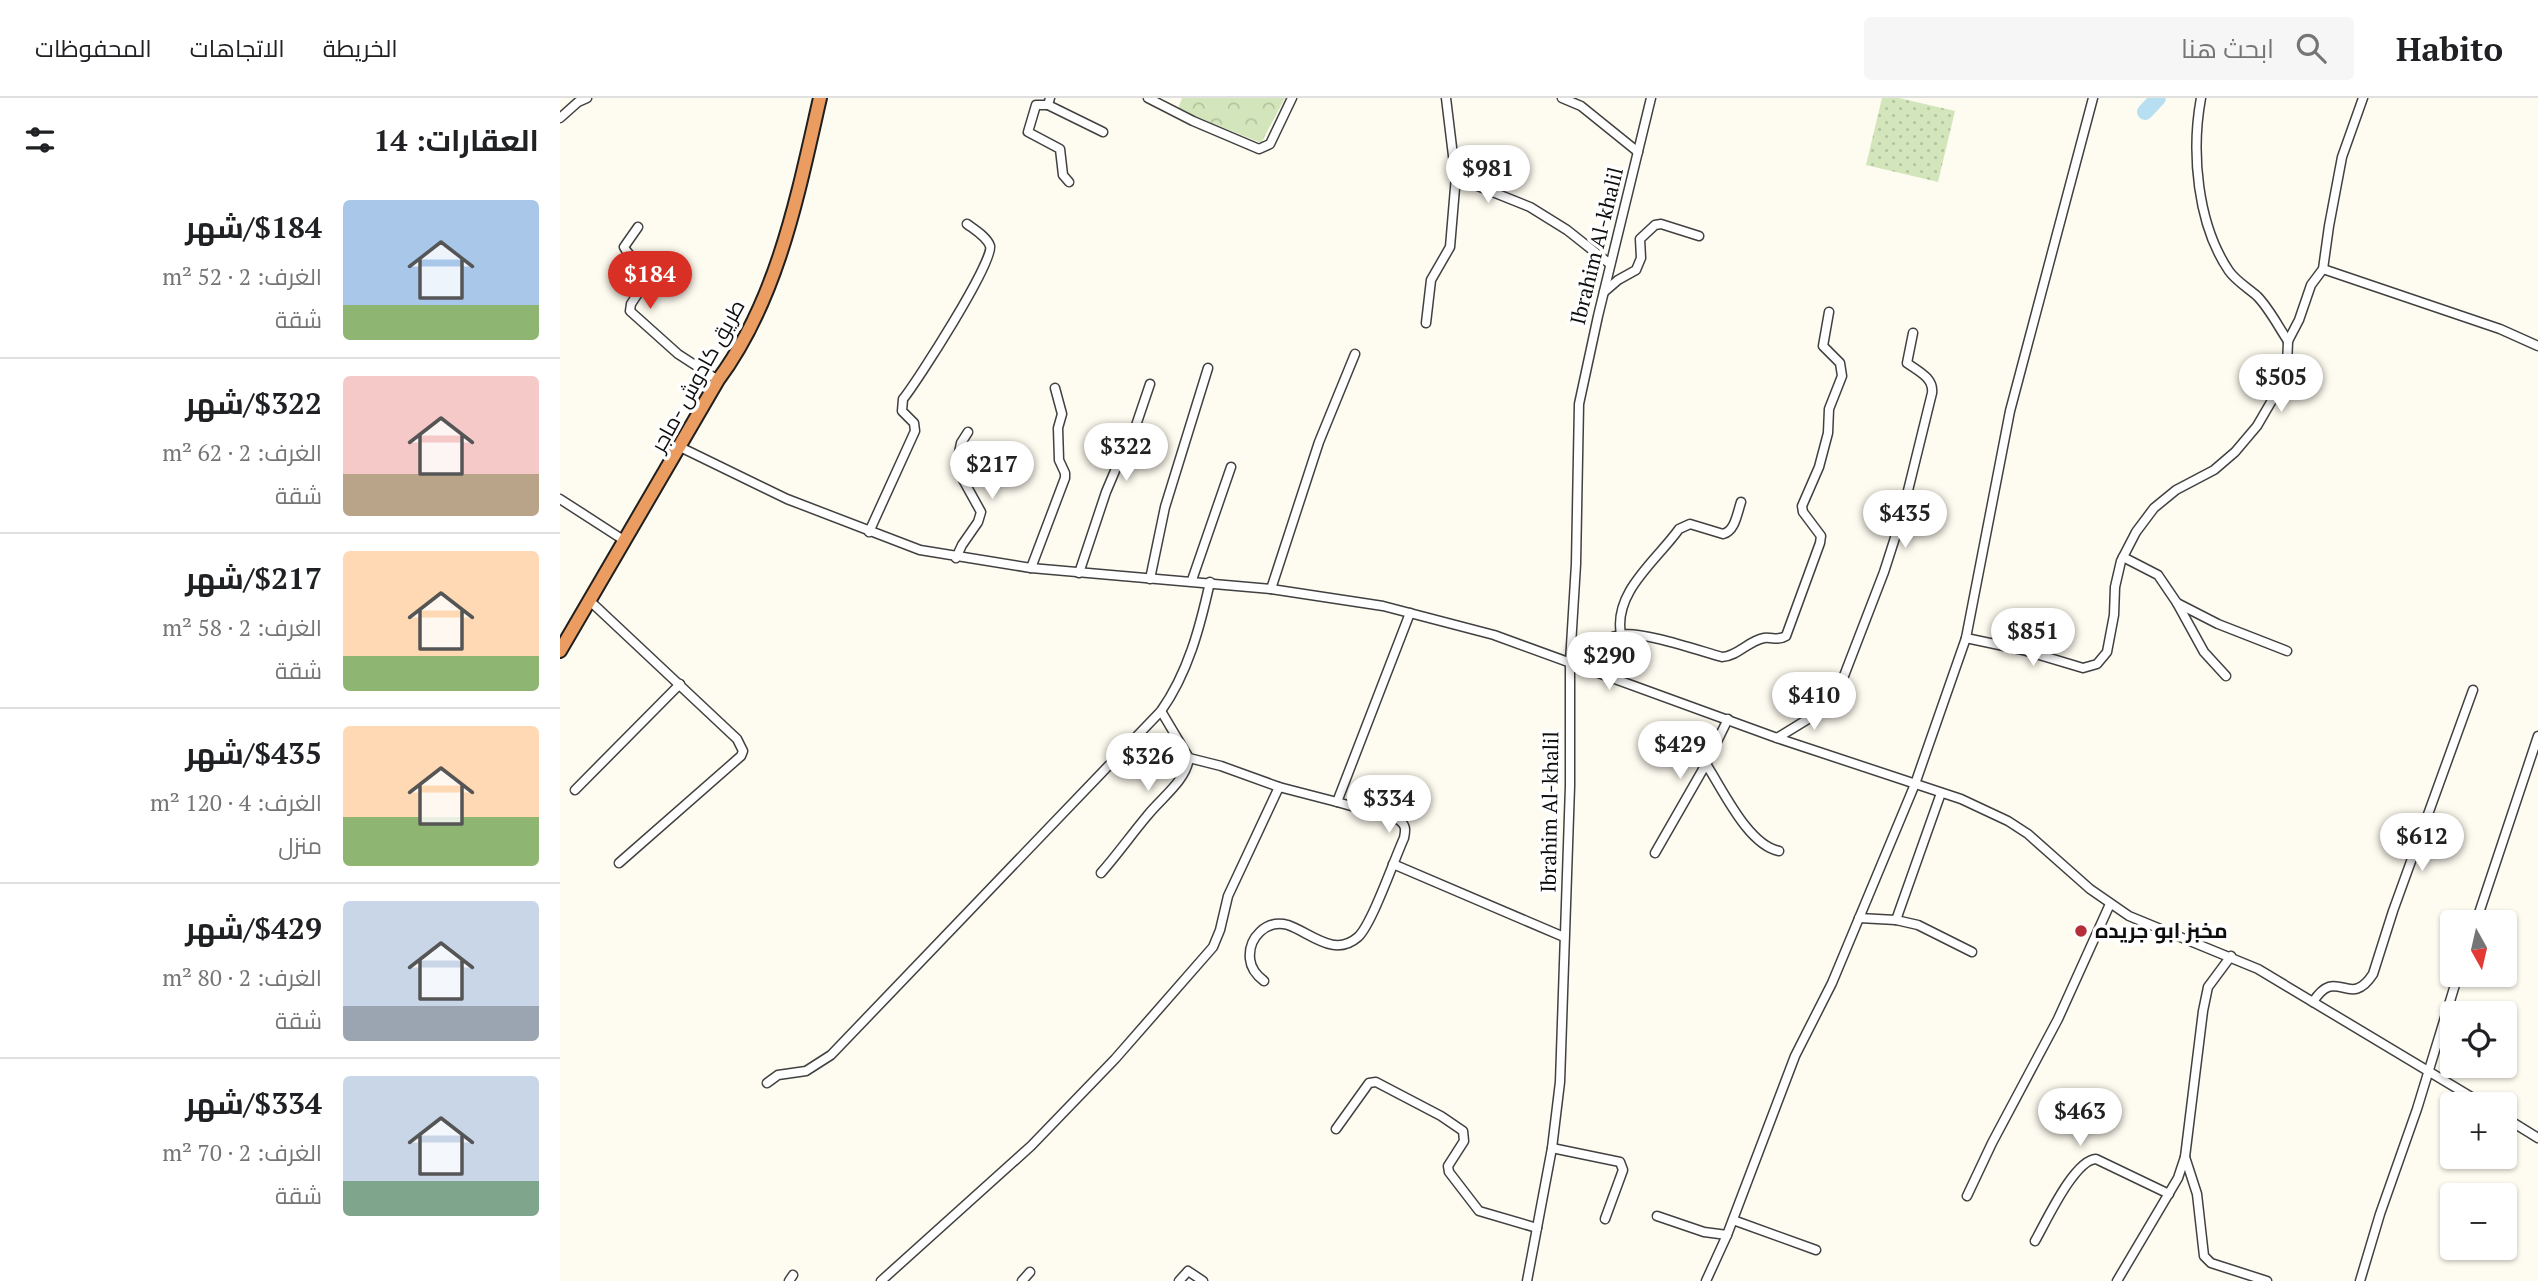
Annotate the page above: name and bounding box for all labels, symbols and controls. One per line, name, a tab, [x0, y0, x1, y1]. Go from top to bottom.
search box	[1864, 17, 2354, 80]
text: Habito	[2396, 27, 2503, 70]
icon: search	[2292, 29, 2330, 67]
text: ابحث هنا	[2181, 31, 2274, 65]
text: المحفوظات	[35, 32, 152, 64]
text: الاتجاهات	[190, 32, 285, 64]
text: الخريطة	[323, 32, 398, 64]
text: العقارات: 14	[373, 120, 539, 160]
icon: filters	[21, 121, 59, 159]
pin: $981	[1447, 146, 1529, 205]
text: $981	[1462, 152, 1514, 183]
street label: Ibrahim Al-khalil	[1563, 164, 1629, 327]
text: $184/شهر	[185, 207, 322, 247]
icon: home	[399, 228, 483, 312]
pin: $184	[609, 252, 691, 311]
text: $184	[624, 258, 676, 289]
text: الغرف: 2 · 52 m²	[162, 261, 322, 292]
street label: طريق كادوش -ماجر	[643, 294, 751, 458]
text: شقة	[275, 304, 322, 335]
pin: $505	[2240, 354, 2322, 414]
text: $505	[2255, 361, 2307, 392]
text: $322/شهر	[185, 383, 322, 423]
icon: home	[399, 404, 483, 488]
pin: $322	[1085, 424, 1167, 483]
text: $322	[1100, 430, 1152, 461]
text: الغرف: 2 · 62 m²	[162, 437, 322, 468]
pin: $217	[951, 442, 1033, 501]
text: $217	[966, 448, 1018, 479]
text: شقة	[275, 480, 322, 511]
pin: $435	[1864, 490, 1946, 550]
text: $435	[1879, 497, 1931, 528]
text: $217/شهر	[185, 558, 322, 598]
icon: home	[399, 579, 483, 663]
pin: $851	[1992, 608, 2074, 668]
text: الغرف: 2 · 58 m²	[162, 612, 322, 643]
text: $851	[2007, 615, 2059, 646]
pin: $290	[1568, 632, 1650, 692]
text: $290	[1583, 639, 1635, 670]
text: شقة	[275, 655, 322, 686]
pin: $410	[1773, 672, 1855, 732]
text: $410	[1788, 679, 1840, 710]
pin: $429	[1639, 722, 1721, 781]
text: $429	[1654, 728, 1706, 759]
street label: Ibrahim Al-khalil	[1534, 731, 1564, 893]
text: $435/شهر	[185, 733, 322, 773]
pin: $326	[1107, 734, 1189, 793]
text: $326	[1122, 740, 1174, 771]
icon: home	[399, 754, 483, 838]
pin: $334	[1348, 776, 1430, 835]
text: $334	[1363, 782, 1415, 813]
text: الغرف: 4 · 120 m²	[150, 787, 322, 818]
pin: $612	[2381, 814, 2463, 873]
text: $612	[2396, 820, 2448, 851]
text: منزل	[278, 830, 322, 861]
text: $429/شهر	[185, 908, 322, 948]
north arrow	[2440, 910, 2516, 987]
map controls	[2440, 910, 2517, 1260]
place label: مخبز ابو جريده	[2095, 916, 2228, 944]
marker: مخبز ابو جريده	[2073, 923, 2089, 939]
icon: home	[399, 929, 483, 1013]
text: الغرف: 2 · 80 m²	[162, 962, 322, 993]
button: locate	[2440, 1001, 2517, 1078]
text: شقة	[275, 1005, 322, 1036]
text: $334/شهر	[185, 1083, 322, 1123]
pin: $463	[2039, 1088, 2121, 1148]
button: +	[2440, 1092, 2517, 1169]
text: $463	[2054, 1095, 2106, 1126]
icon: home	[399, 1104, 483, 1188]
text: الغرف: 2 · 70 m²	[162, 1137, 322, 1168]
text: شقة	[275, 1180, 322, 1211]
button: −	[2440, 1183, 2517, 1260]

